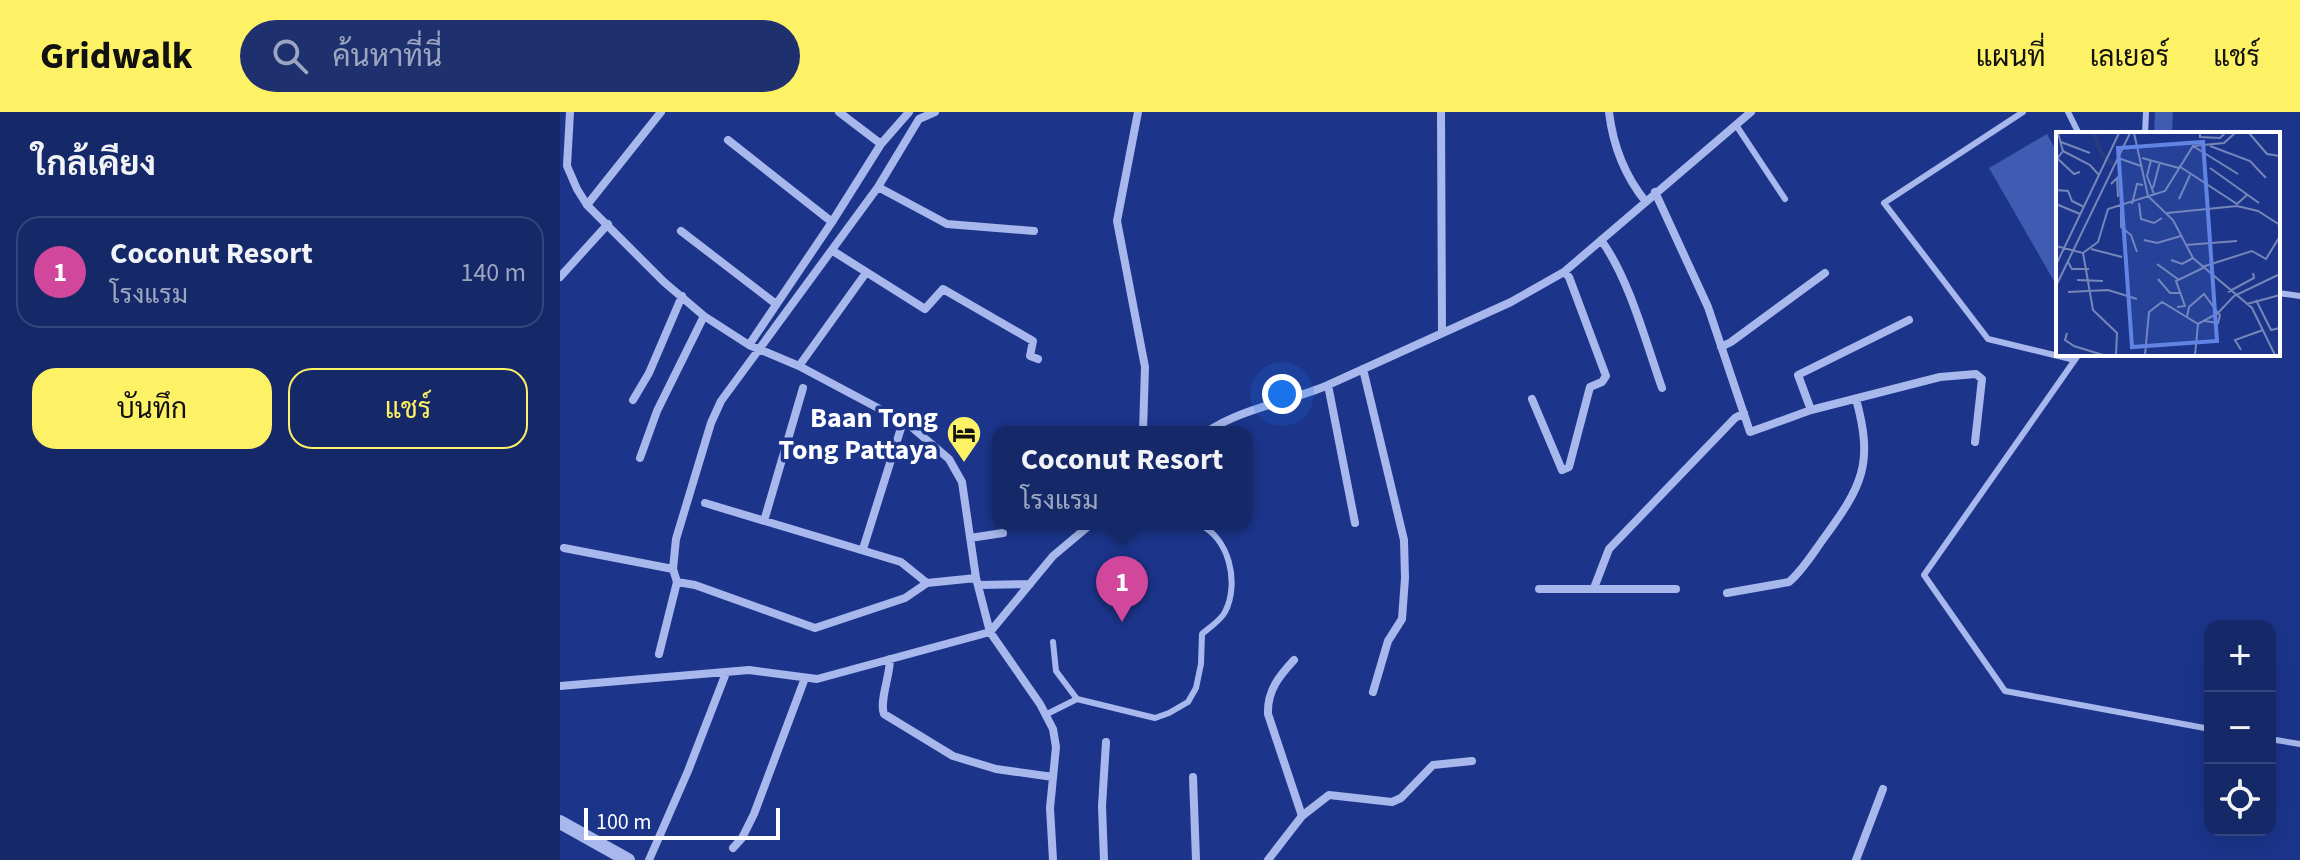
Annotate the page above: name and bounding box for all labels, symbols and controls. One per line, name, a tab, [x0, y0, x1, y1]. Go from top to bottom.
search box	[240, 20, 800, 92]
text: Gridwalk	[40, 29, 192, 83]
icon: search	[268, 34, 312, 78]
text: ค้นหาที่นี่	[332, 35, 442, 78]
text: แผนที่	[1976, 37, 2046, 77]
text: เลเยอร์	[2090, 37, 2169, 77]
text: แชร์	[2213, 37, 2260, 77]
inset map	[2056, 132, 2280, 356]
text: ใกล้เคียง	[32, 140, 156, 189]
text: Coconut Resort	[110, 232, 313, 275]
text: 1	[53, 254, 67, 291]
text: 140 m	[460, 254, 526, 291]
text: โรงแรม	[110, 276, 188, 313]
button: บันทึก	[32, 368, 272, 449]
button: แชร์	[288, 368, 528, 449]
your location	[1262, 374, 1302, 414]
place label: Baan Tong Tong Pattaya	[779, 398, 938, 470]
hotel icon: Baan Tong Tong Pattaya	[945, 414, 983, 464]
popup	[992, 426, 1252, 530]
text: Coconut Resort	[1021, 438, 1223, 481]
text: โรงแรม	[1021, 482, 1099, 519]
pin: 1	[1096, 556, 1148, 622]
map controls	[2204, 620, 2276, 836]
button: +	[2204, 620, 2276, 692]
button: −	[2204, 692, 2276, 764]
button: locate	[2204, 764, 2276, 836]
scale bar	[584, 804, 780, 840]
text: 100 m	[596, 806, 651, 838]

